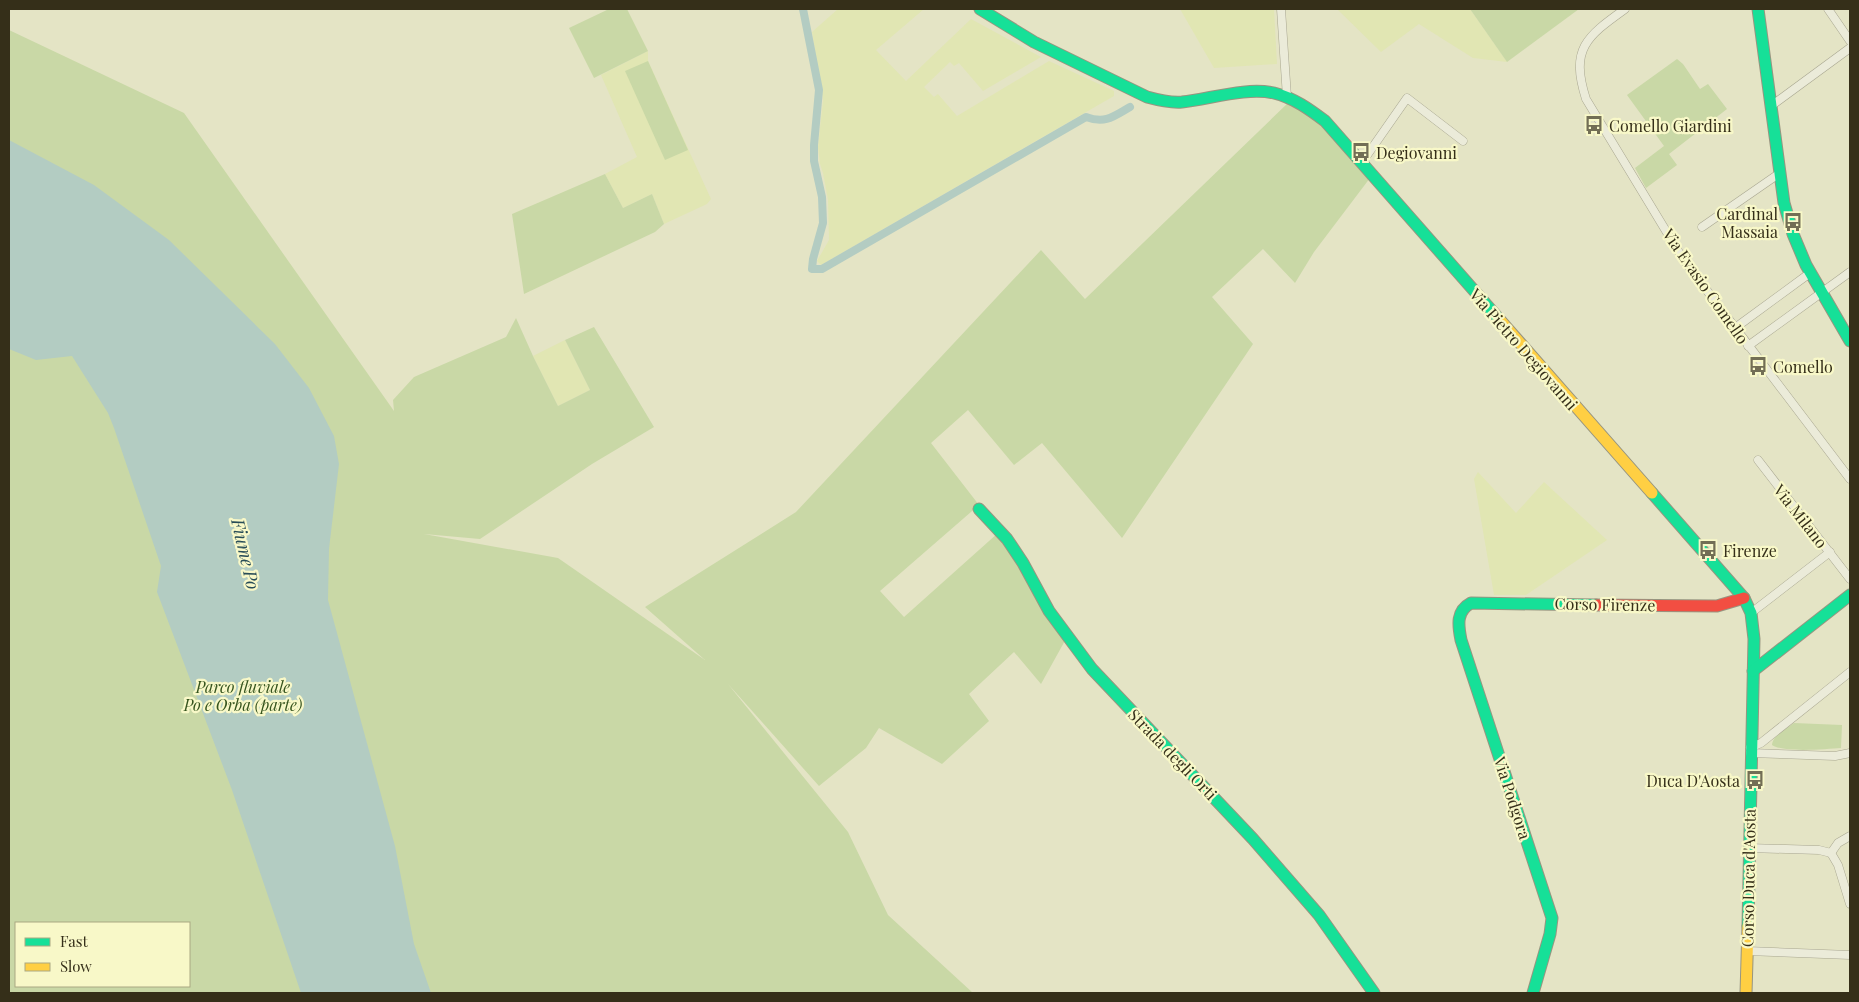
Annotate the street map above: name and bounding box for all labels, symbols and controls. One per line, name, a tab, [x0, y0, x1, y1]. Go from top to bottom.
bus stop icon: Comello Giardini	[1583, 114, 1605, 136]
place label: Comello Giardini	[1609, 115, 1732, 136]
bus stop icon: Degiovanni	[1350, 141, 1372, 163]
place label: Degiovanni	[1376, 142, 1457, 163]
place label: Cardinal Massaia	[1716, 203, 1778, 242]
bus stop icon: Cardinal Massaia	[1782, 211, 1804, 233]
street label: Via Evasio Comello	[1658, 223, 1754, 348]
street label: Via Pietro Degiovanni	[1465, 283, 1583, 414]
bus stop icon: Comello	[1747, 355, 1769, 377]
place label: Comello	[1773, 356, 1833, 377]
street label: Via Milano	[1769, 479, 1833, 552]
water label: Fiume Po	[226, 515, 266, 592]
bus stop icon: Firenze	[1697, 539, 1719, 561]
place label: Firenze	[1723, 540, 1777, 561]
street label: Corso Firenze	[1554, 593, 1656, 615]
park label: Parco fluviale Po e Orba (parte)	[183, 676, 302, 715]
street label: Strada degli Orti	[1124, 704, 1222, 804]
street label: Via Podgora	[1489, 753, 1536, 842]
bus stop icon: Duca D'Aosta	[1744, 769, 1766, 791]
place label: Duca D'Aosta	[1646, 770, 1740, 791]
street label: Corso Duca d'Aosta	[1736, 809, 1760, 947]
legend	[15, 922, 190, 987]
text: Fast	[60, 931, 89, 951]
text: Slow	[60, 956, 92, 976]

